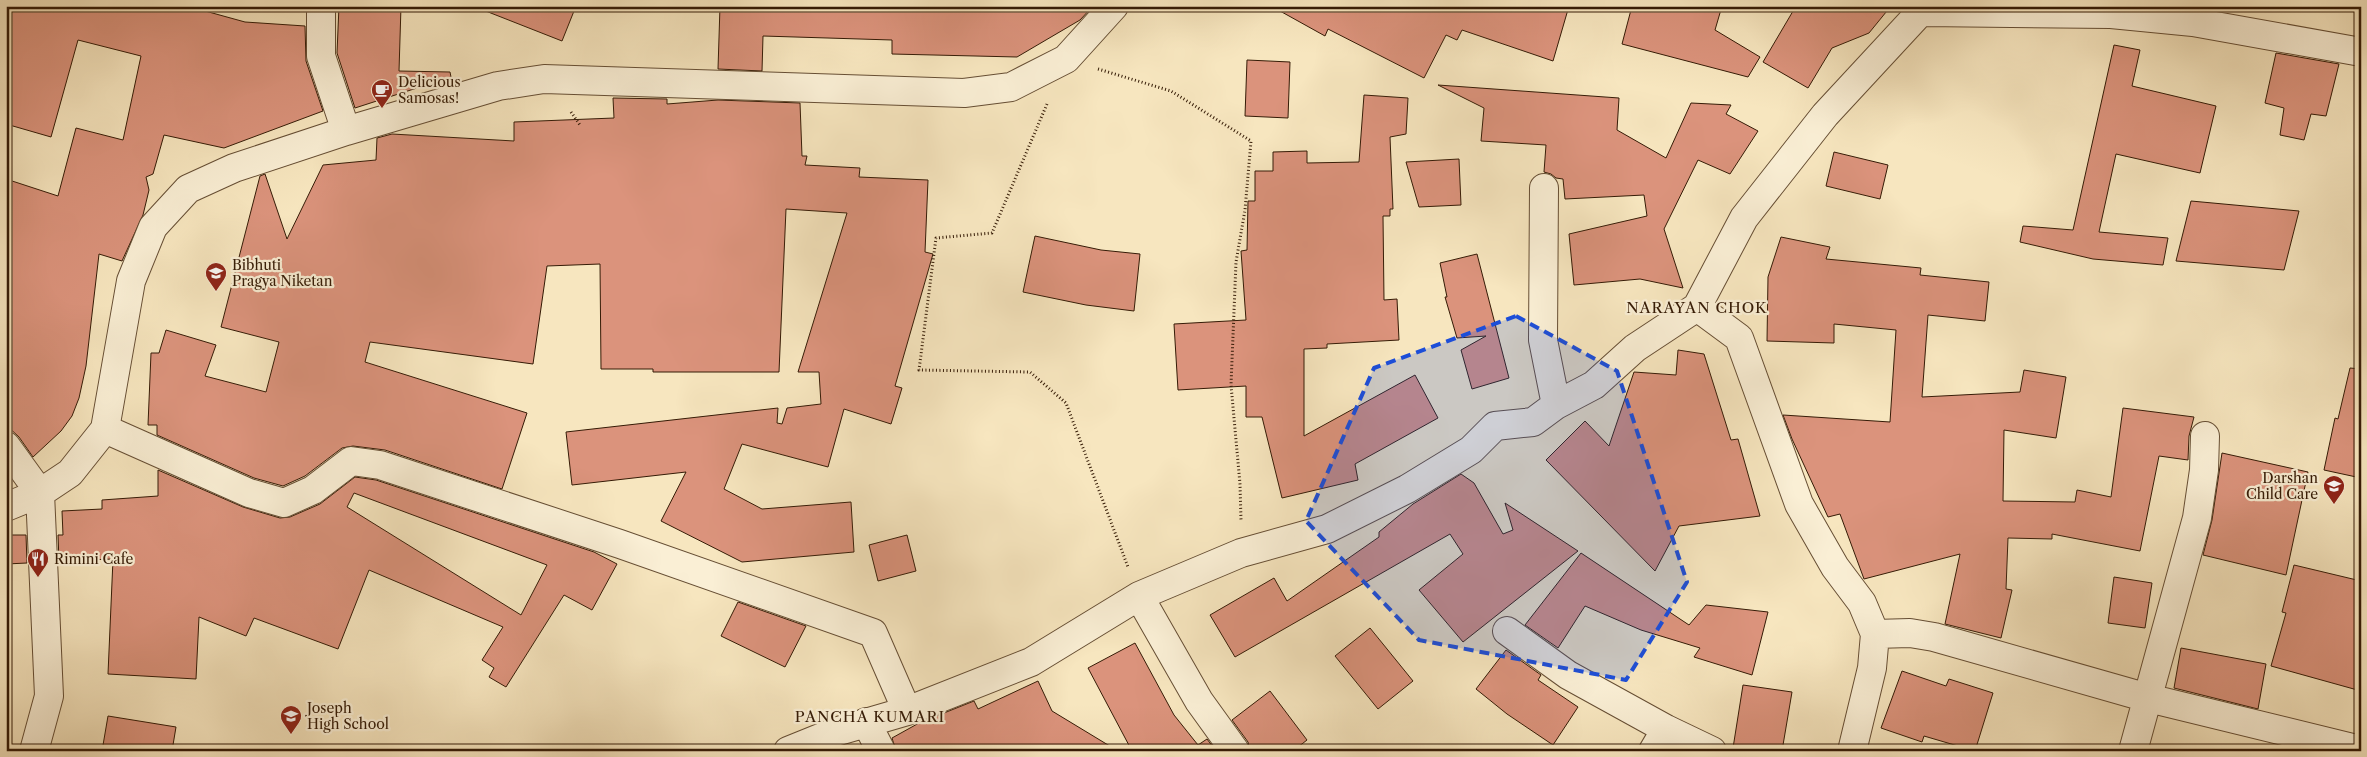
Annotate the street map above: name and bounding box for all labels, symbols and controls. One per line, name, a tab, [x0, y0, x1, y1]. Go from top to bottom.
place label: Delicious Samosas!	[398, 73, 461, 107]
cafe icon: Delicious Samosas!	[370, 78, 394, 109]
place label: Bibhuti Pragya Niketan	[232, 256, 333, 290]
school or university icon: Bibhuti Pragya Niketan	[204, 261, 228, 292]
district label: NARAYAN CHOK	[1626, 298, 1768, 317]
place label: Darshan Child Care	[2246, 469, 2318, 503]
school or university icon: Darshan Child Care	[2322, 474, 2346, 505]
restaurant icon: Rimini Cafe	[26, 547, 50, 578]
place label: Rimini Cafe	[54, 550, 134, 568]
place label: Joseph High School	[305, 699, 389, 733]
school or university icon: Joseph High School	[279, 704, 303, 735]
district label: PANCHA KUMARI	[795, 707, 945, 726]

